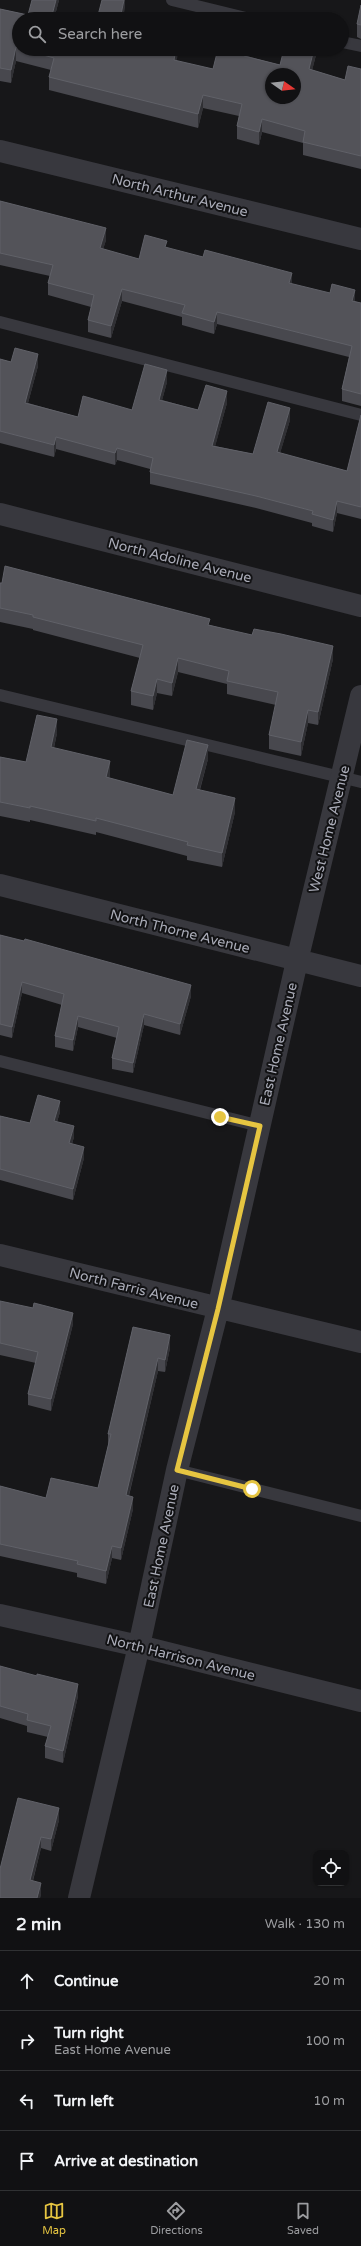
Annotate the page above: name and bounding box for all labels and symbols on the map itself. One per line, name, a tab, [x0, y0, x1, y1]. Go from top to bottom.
north arrow	[265, 68, 301, 104]
street label: North Arthur Avenue	[110, 170, 250, 221]
street label: North Adoline Avenue	[106, 534, 253, 587]
street label: West Home Avenue	[305, 764, 354, 894]
street label: North Thorne Avenue	[108, 906, 252, 957]
street label: East Home Avenue	[256, 981, 301, 1107]
route end	[211, 1108, 229, 1126]
street label: North Farris Avenue	[68, 1264, 200, 1313]
route start	[243, 1480, 261, 1498]
street label: East Home Avenue	[140, 1483, 183, 1609]
street label: North Harrison Avenue	[105, 1631, 257, 1684]

